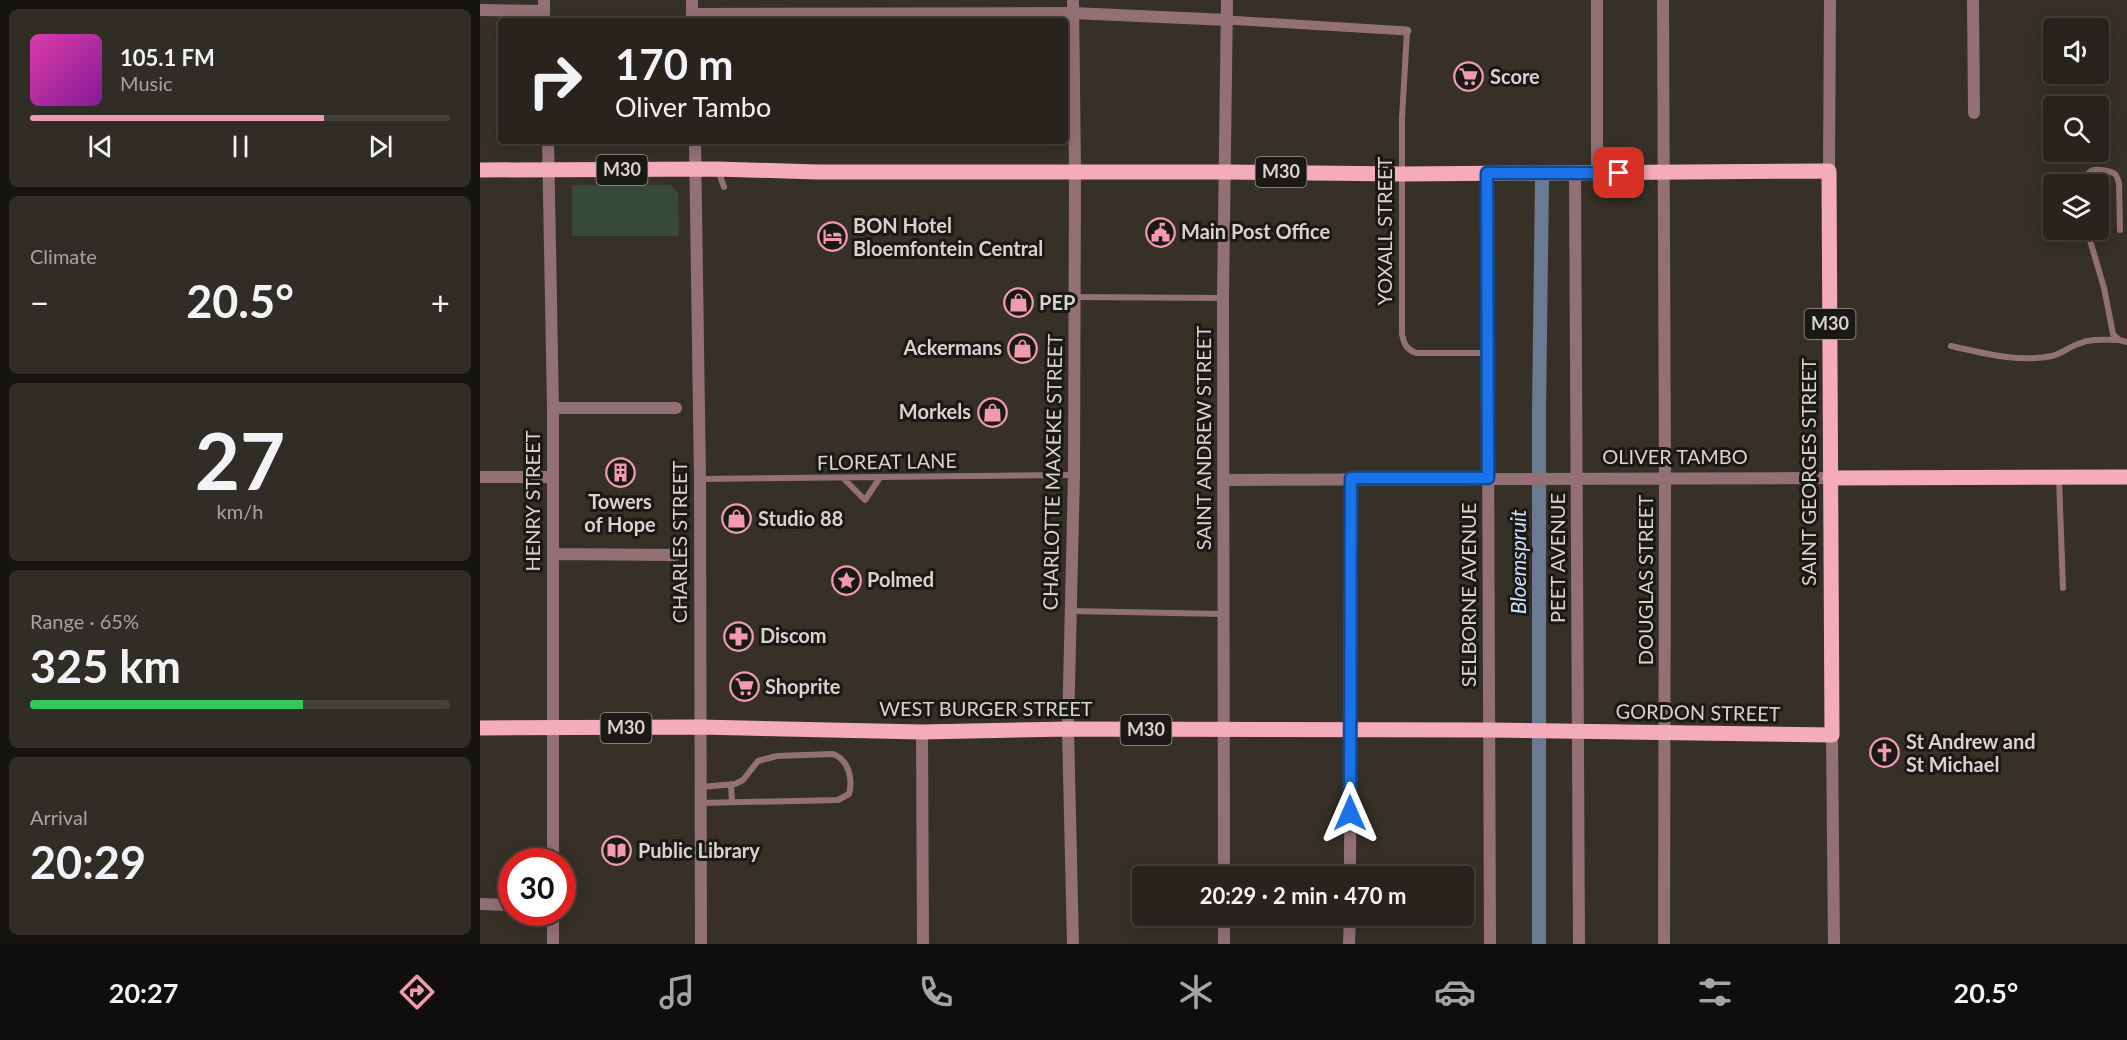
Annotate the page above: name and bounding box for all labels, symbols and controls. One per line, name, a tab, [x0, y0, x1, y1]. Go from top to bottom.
map controls	[2043, 18, 2109, 240]
button: sound	[2043, 18, 2109, 84]
text: 170 m	[615, 39, 733, 89]
icon: right	[516, 42, 594, 120]
text: 105.1 FM	[120, 44, 215, 71]
supermarket icon: Score	[1453, 61, 1485, 93]
place label: Score	[1490, 64, 1540, 88]
text: Music	[120, 71, 173, 95]
text: Oliver Tambo	[615, 90, 771, 123]
button: search	[2043, 96, 2109, 162]
icon: previous	[84, 130, 117, 163]
icon: pause	[224, 130, 257, 163]
icon: next	[364, 130, 397, 163]
pin	[1593, 147, 1644, 198]
road number: M30	[596, 155, 648, 185]
street label: YOXALL STREET	[1372, 156, 1396, 305]
icon: arrive	[1602, 156, 1635, 189]
road number: M30	[1256, 157, 1306, 187]
button: layers	[2043, 174, 2109, 240]
place label: BON Hotel Bloemfontein Central	[853, 213, 1043, 260]
public building icon: Main Post Office	[1144, 216, 1176, 248]
place label: Main Post Office	[1181, 219, 1330, 243]
hotel icon: BON Hotel Bloemfontein Central	[816, 221, 848, 253]
text: Climate	[30, 244, 97, 268]
text: 20.5°	[186, 274, 294, 328]
text: −	[30, 282, 49, 322]
text: +	[431, 282, 450, 322]
shop icon: PEP	[1002, 287, 1034, 319]
place label: PEP	[1039, 290, 1075, 314]
road number: M30	[1804, 309, 1856, 339]
street label: SAINT ANDREW STREET	[1191, 326, 1215, 550]
shop icon: Ackermans	[1007, 332, 1039, 364]
street label: CHARLOTTE MAXEKE STREET	[1038, 333, 1066, 610]
place label: Ackermans	[902, 335, 1002, 359]
street label: SAINT GEORGES STREET	[1796, 358, 1820, 586]
shop icon: Morkels	[976, 396, 1008, 428]
place label: Morkels	[899, 399, 971, 423]
text: 27	[195, 413, 285, 507]
street label: HENRY STREET	[520, 430, 544, 571]
street label: OLIVER TAMBO	[1602, 444, 1748, 468]
street label: FLOREAT LANE	[817, 448, 957, 474]
building icon: Towers of Hope	[604, 456, 636, 488]
street label: CHARLES STREET	[667, 461, 691, 623]
place label: Towers of Hope	[584, 489, 656, 536]
street label: PEET AVENUE	[1545, 493, 1569, 623]
street label: DOUGLAS STREET	[1633, 495, 1657, 665]
text: km/h	[217, 499, 263, 523]
shop icon: Studio 88	[721, 503, 753, 535]
street label: SELBORNE AVENUE	[1456, 503, 1480, 687]
place label: Studio 88	[758, 506, 843, 530]
water label: Bloemspruit	[1505, 509, 1530, 614]
place icon: Polmed	[830, 564, 862, 596]
place label: Polmed	[867, 567, 934, 591]
text: Range · 65%	[30, 609, 139, 633]
pharmacy icon: Discom	[723, 620, 755, 652]
place label: Discom	[760, 623, 827, 647]
text: 325 km	[30, 639, 181, 693]
supermarket icon: Shoprite	[728, 671, 760, 703]
place label: Shoprite	[765, 674, 841, 698]
street label: WEST BURGER STREET	[879, 696, 1093, 720]
street label: GORDON STREET	[1615, 699, 1781, 725]
road number: M30	[600, 713, 652, 743]
road number: M30	[1120, 715, 1172, 745]
place label: St Andrew and St Michael	[1906, 729, 2036, 776]
church icon: St Andrew and St Michael	[1869, 737, 1901, 769]
position arrow	[1318, 781, 1382, 845]
text: Arrival	[30, 805, 88, 829]
text: 20:29	[30, 835, 146, 889]
library icon: Public Library	[601, 835, 633, 867]
place label: Public Library	[638, 838, 760, 862]
speed limit sign: 30	[498, 848, 576, 926]
text: 20:29 · 2 min · 470 m	[1200, 882, 1406, 909]
icon: directions	[396, 971, 438, 1013]
icon: music	[656, 971, 698, 1013]
icon: phone	[915, 971, 957, 1013]
icon: climate	[1175, 971, 1217, 1013]
icon: car	[1434, 971, 1476, 1013]
icon: filters	[1694, 971, 1736, 1013]
text: 20:27	[109, 976, 178, 1009]
text: 20.5°	[1954, 976, 2018, 1009]

